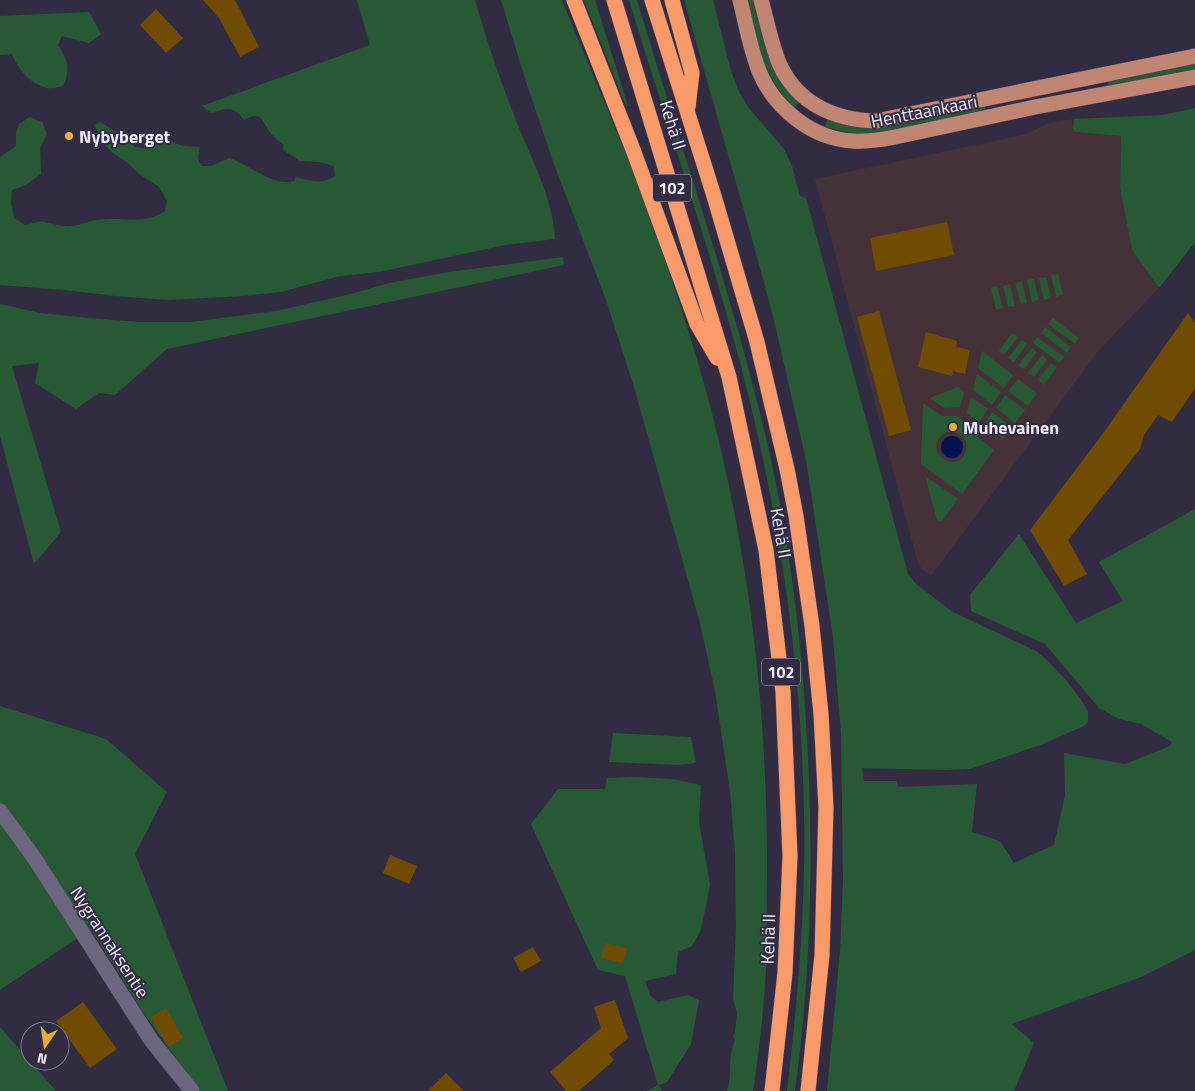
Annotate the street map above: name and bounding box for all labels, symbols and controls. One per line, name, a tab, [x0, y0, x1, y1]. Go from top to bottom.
street label: Henttaankaari	[868, 87, 980, 135]
street label: Kehä II	[653, 97, 693, 153]
place label: Nybyberget	[79, 123, 171, 150]
marker: Nybyberget	[63, 130, 75, 142]
road number: 102	[653, 174, 691, 202]
place label: Muhevainen	[963, 414, 1059, 441]
marker: Muhevainen	[947, 421, 959, 433]
street label: Kehä II	[763, 506, 799, 560]
road number: 102	[762, 659, 800, 686]
street label: Nygrannaksentie	[64, 881, 156, 1003]
street label: Kehä II	[754, 913, 782, 965]
north arrow	[20, 1021, 70, 1071]
text: N	[35, 1048, 49, 1070]

